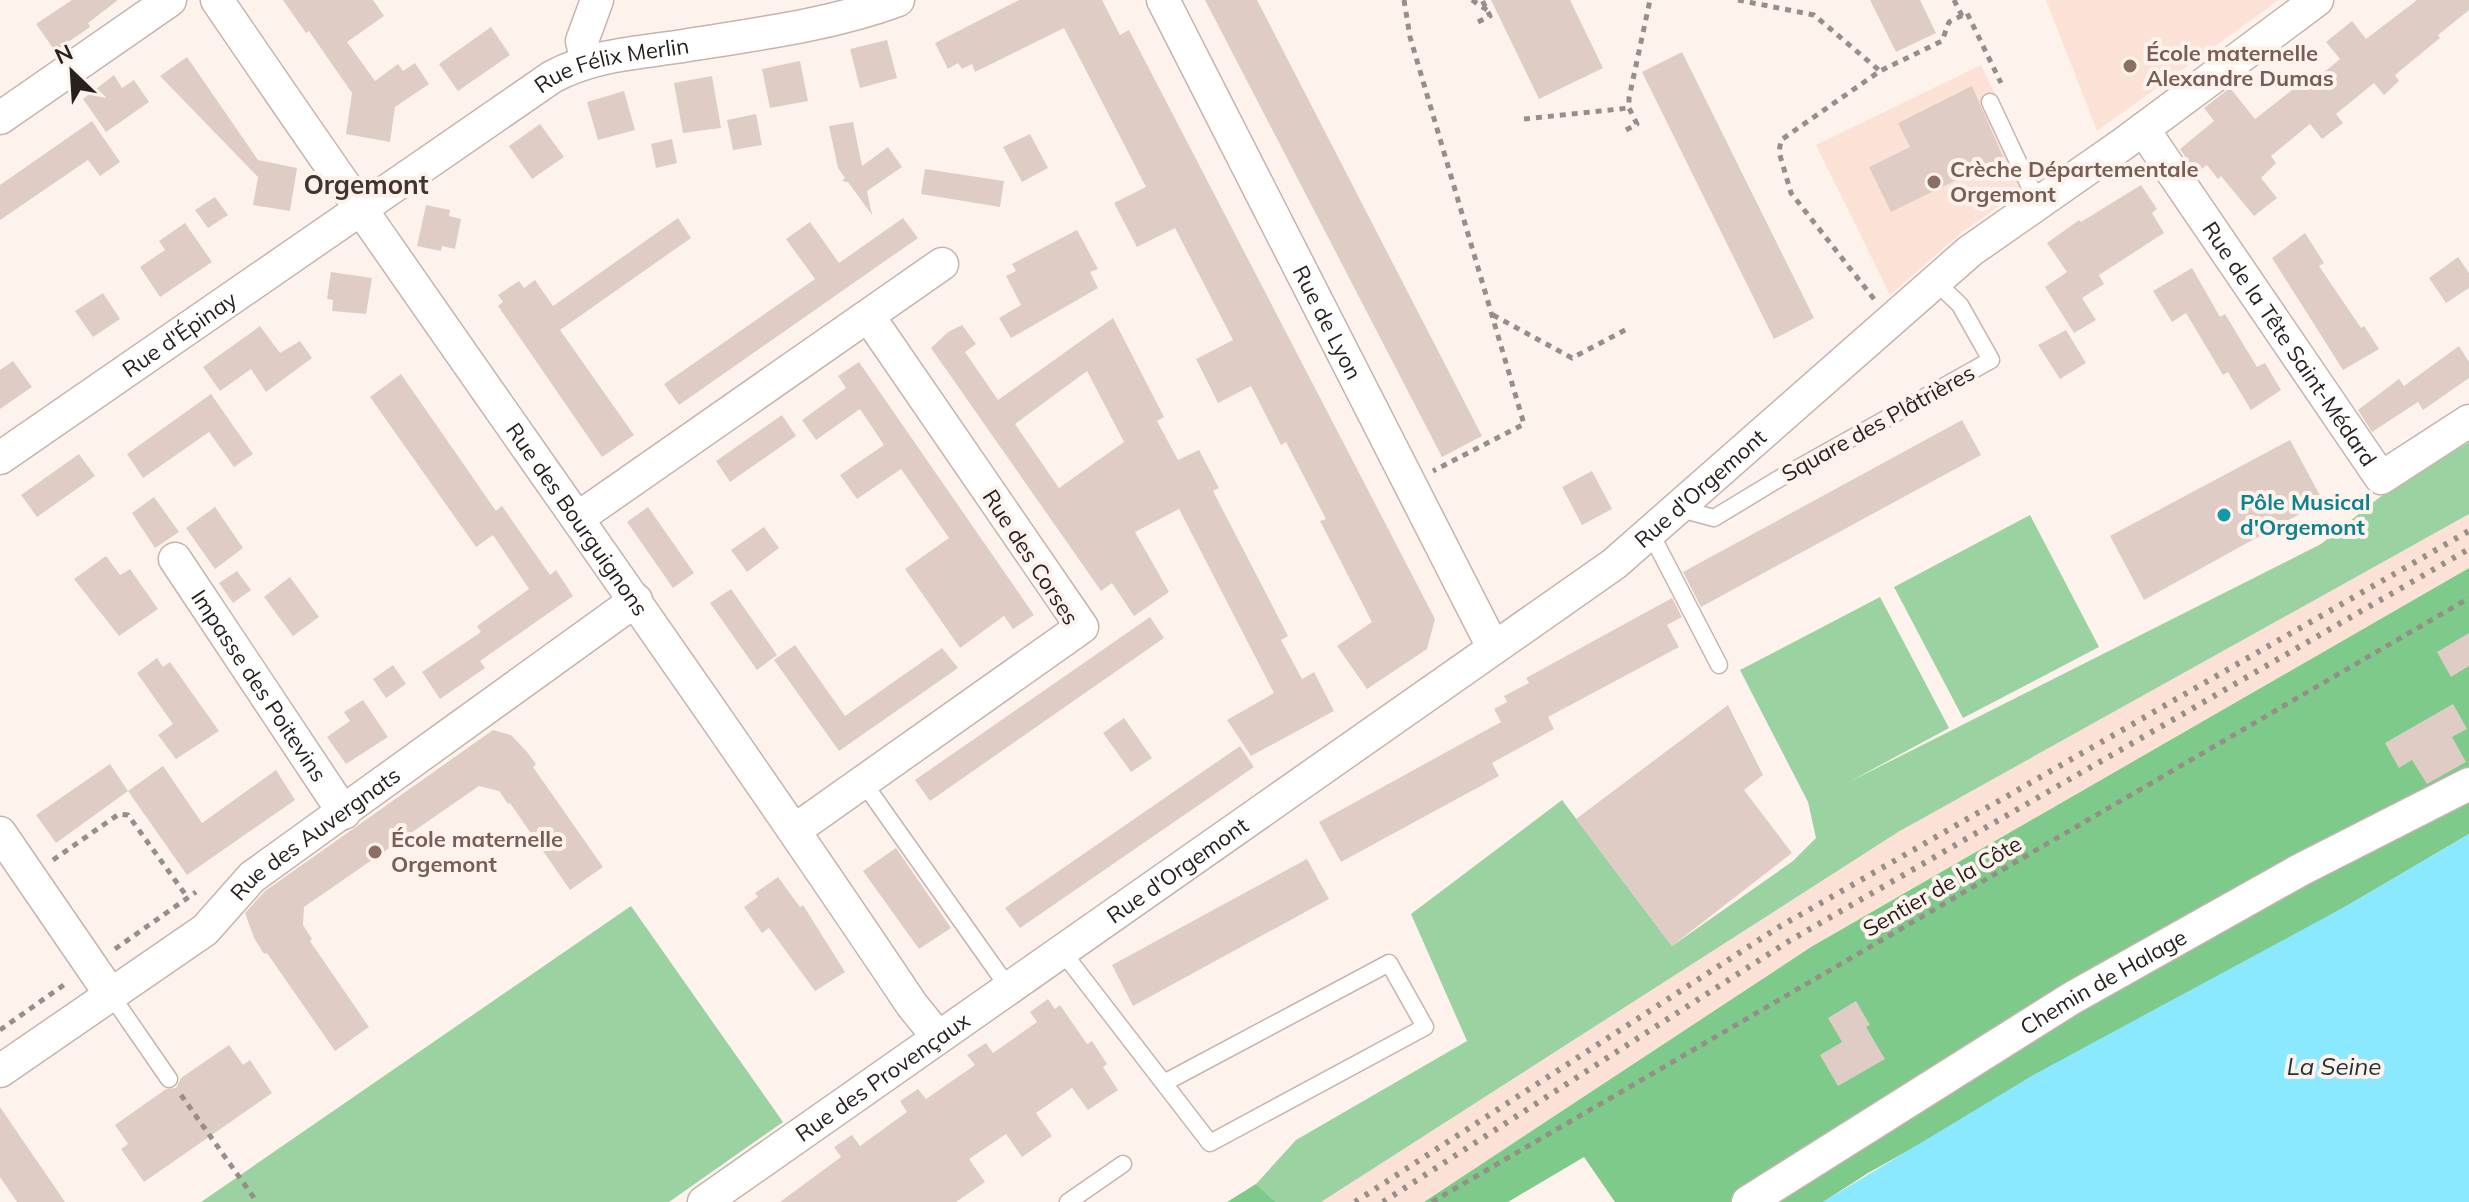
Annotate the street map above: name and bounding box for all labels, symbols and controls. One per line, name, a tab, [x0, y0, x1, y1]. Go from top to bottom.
street label: Rue Félix Merlin	[529, 31, 691, 99]
north arrow	[32, 32, 112, 112]
text: N	[50, 38, 77, 70]
place label: École maternelle Alexandre Dumas	[2146, 39, 2334, 92]
marker: École maternelle Alexandre Dumas	[2121, 57, 2139, 75]
place label: Crèche Départementale Orgemont	[1950, 155, 2199, 208]
district label: Orgemont	[303, 168, 429, 201]
marker: Crèche Départementale Orgemont	[1925, 173, 1943, 191]
street label: Rue de la Tête Saint-Médard	[2196, 216, 2383, 471]
street label: Rue de Lyon	[1287, 261, 1368, 384]
street label: Rue d'Épinay	[117, 285, 242, 383]
street label: Square des Plâtrières	[1777, 358, 1979, 488]
street label: Rue des Bourguignons	[500, 417, 655, 621]
street label: Rue d'Orgemont	[1628, 423, 1772, 554]
street label: Rue des Corses	[977, 484, 1085, 630]
place label: Pôle Musical d'Orgemont	[2240, 488, 2370, 541]
marker: Pôle Musical d'Orgemont	[2215, 506, 2233, 524]
street label: Impasse des Poitevins	[185, 584, 333, 787]
street label: Rue des Auvergnats	[224, 761, 406, 906]
street label: Rue d'Orgemont	[1101, 811, 1254, 929]
place label: École maternelle Orgemont	[391, 825, 563, 878]
street label: Sentier de la Côte	[1858, 829, 2026, 943]
marker: École maternelle Orgemont	[366, 843, 384, 861]
street label: Chemin de Halage	[2015, 923, 2191, 1041]
street label: Rue des Provençaux	[790, 1006, 975, 1148]
water label: La Seine	[2287, 1051, 2381, 1081]

